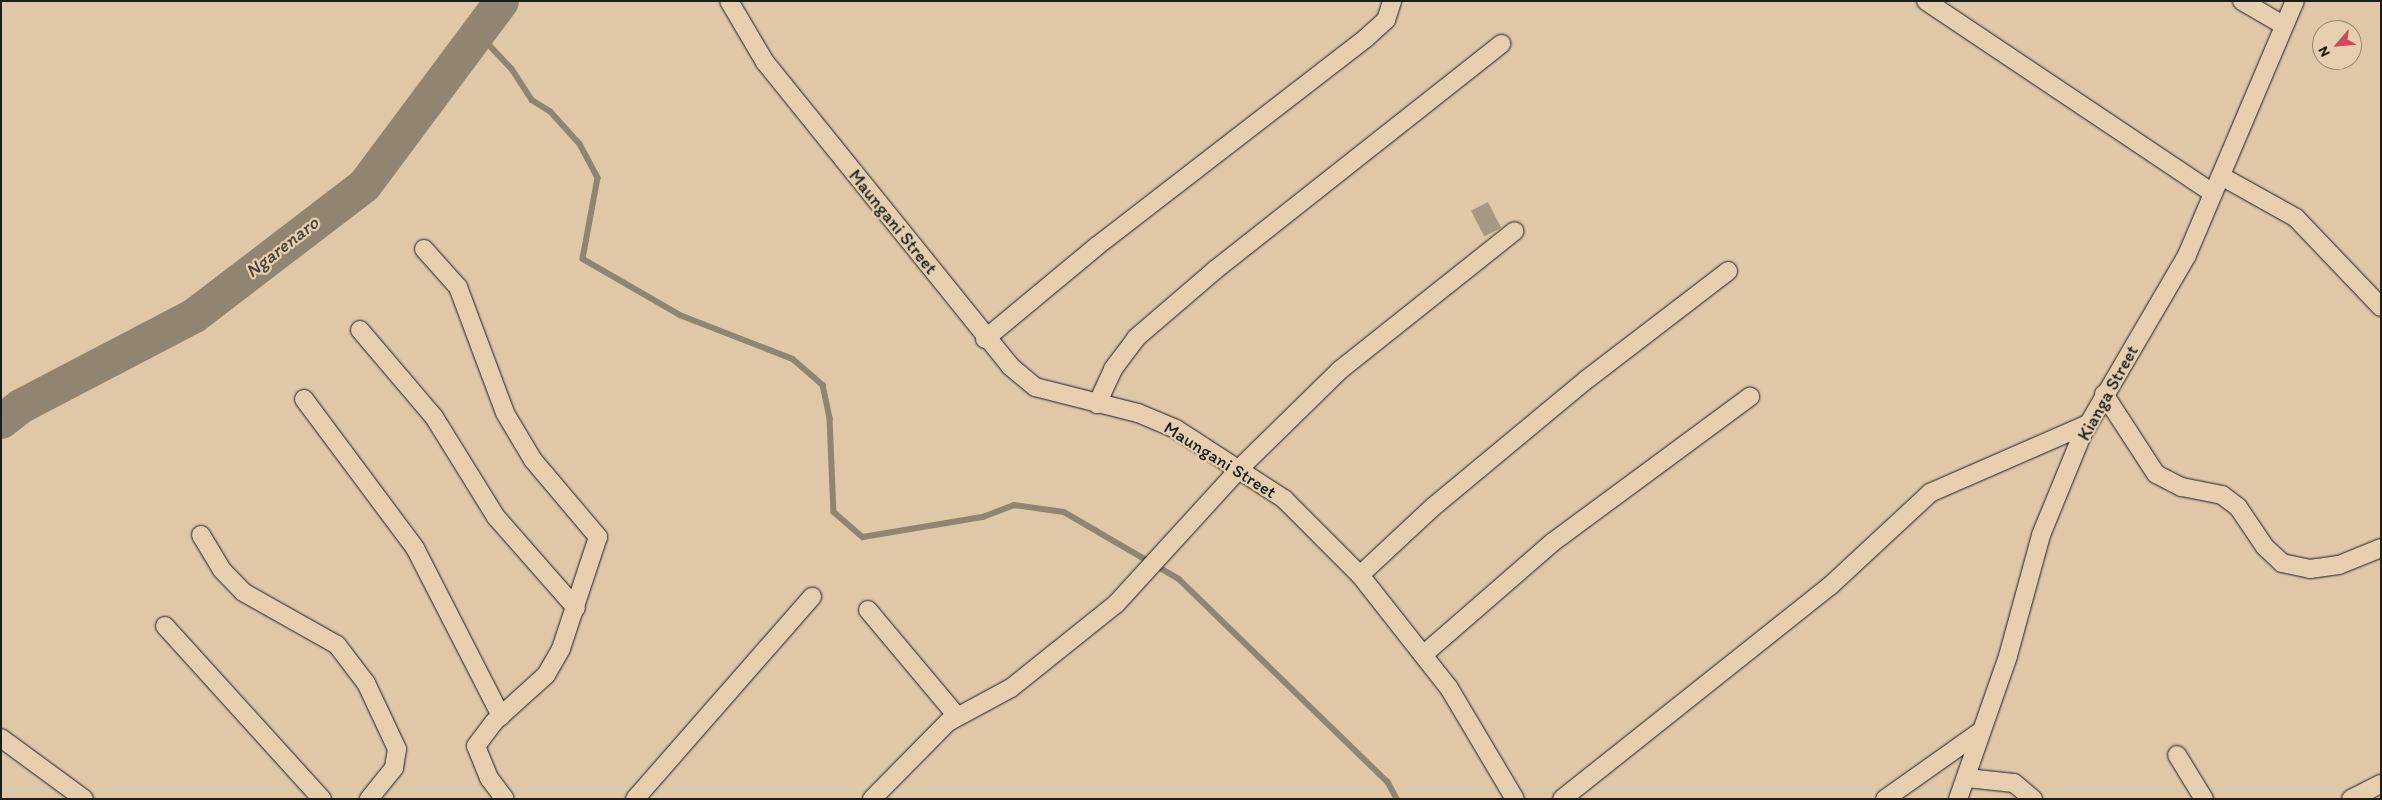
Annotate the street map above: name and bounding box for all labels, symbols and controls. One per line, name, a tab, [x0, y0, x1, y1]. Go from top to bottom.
north arrow	[2312, 20, 2362, 70]
text: N	[2314, 44, 2334, 60]
street label: Maungani Street	[844, 165, 942, 279]
water label: Ngarenaro	[241, 211, 323, 283]
street label: Kianga Street	[2073, 342, 2143, 444]
street label: Maungani Street	[1160, 417, 1280, 503]

